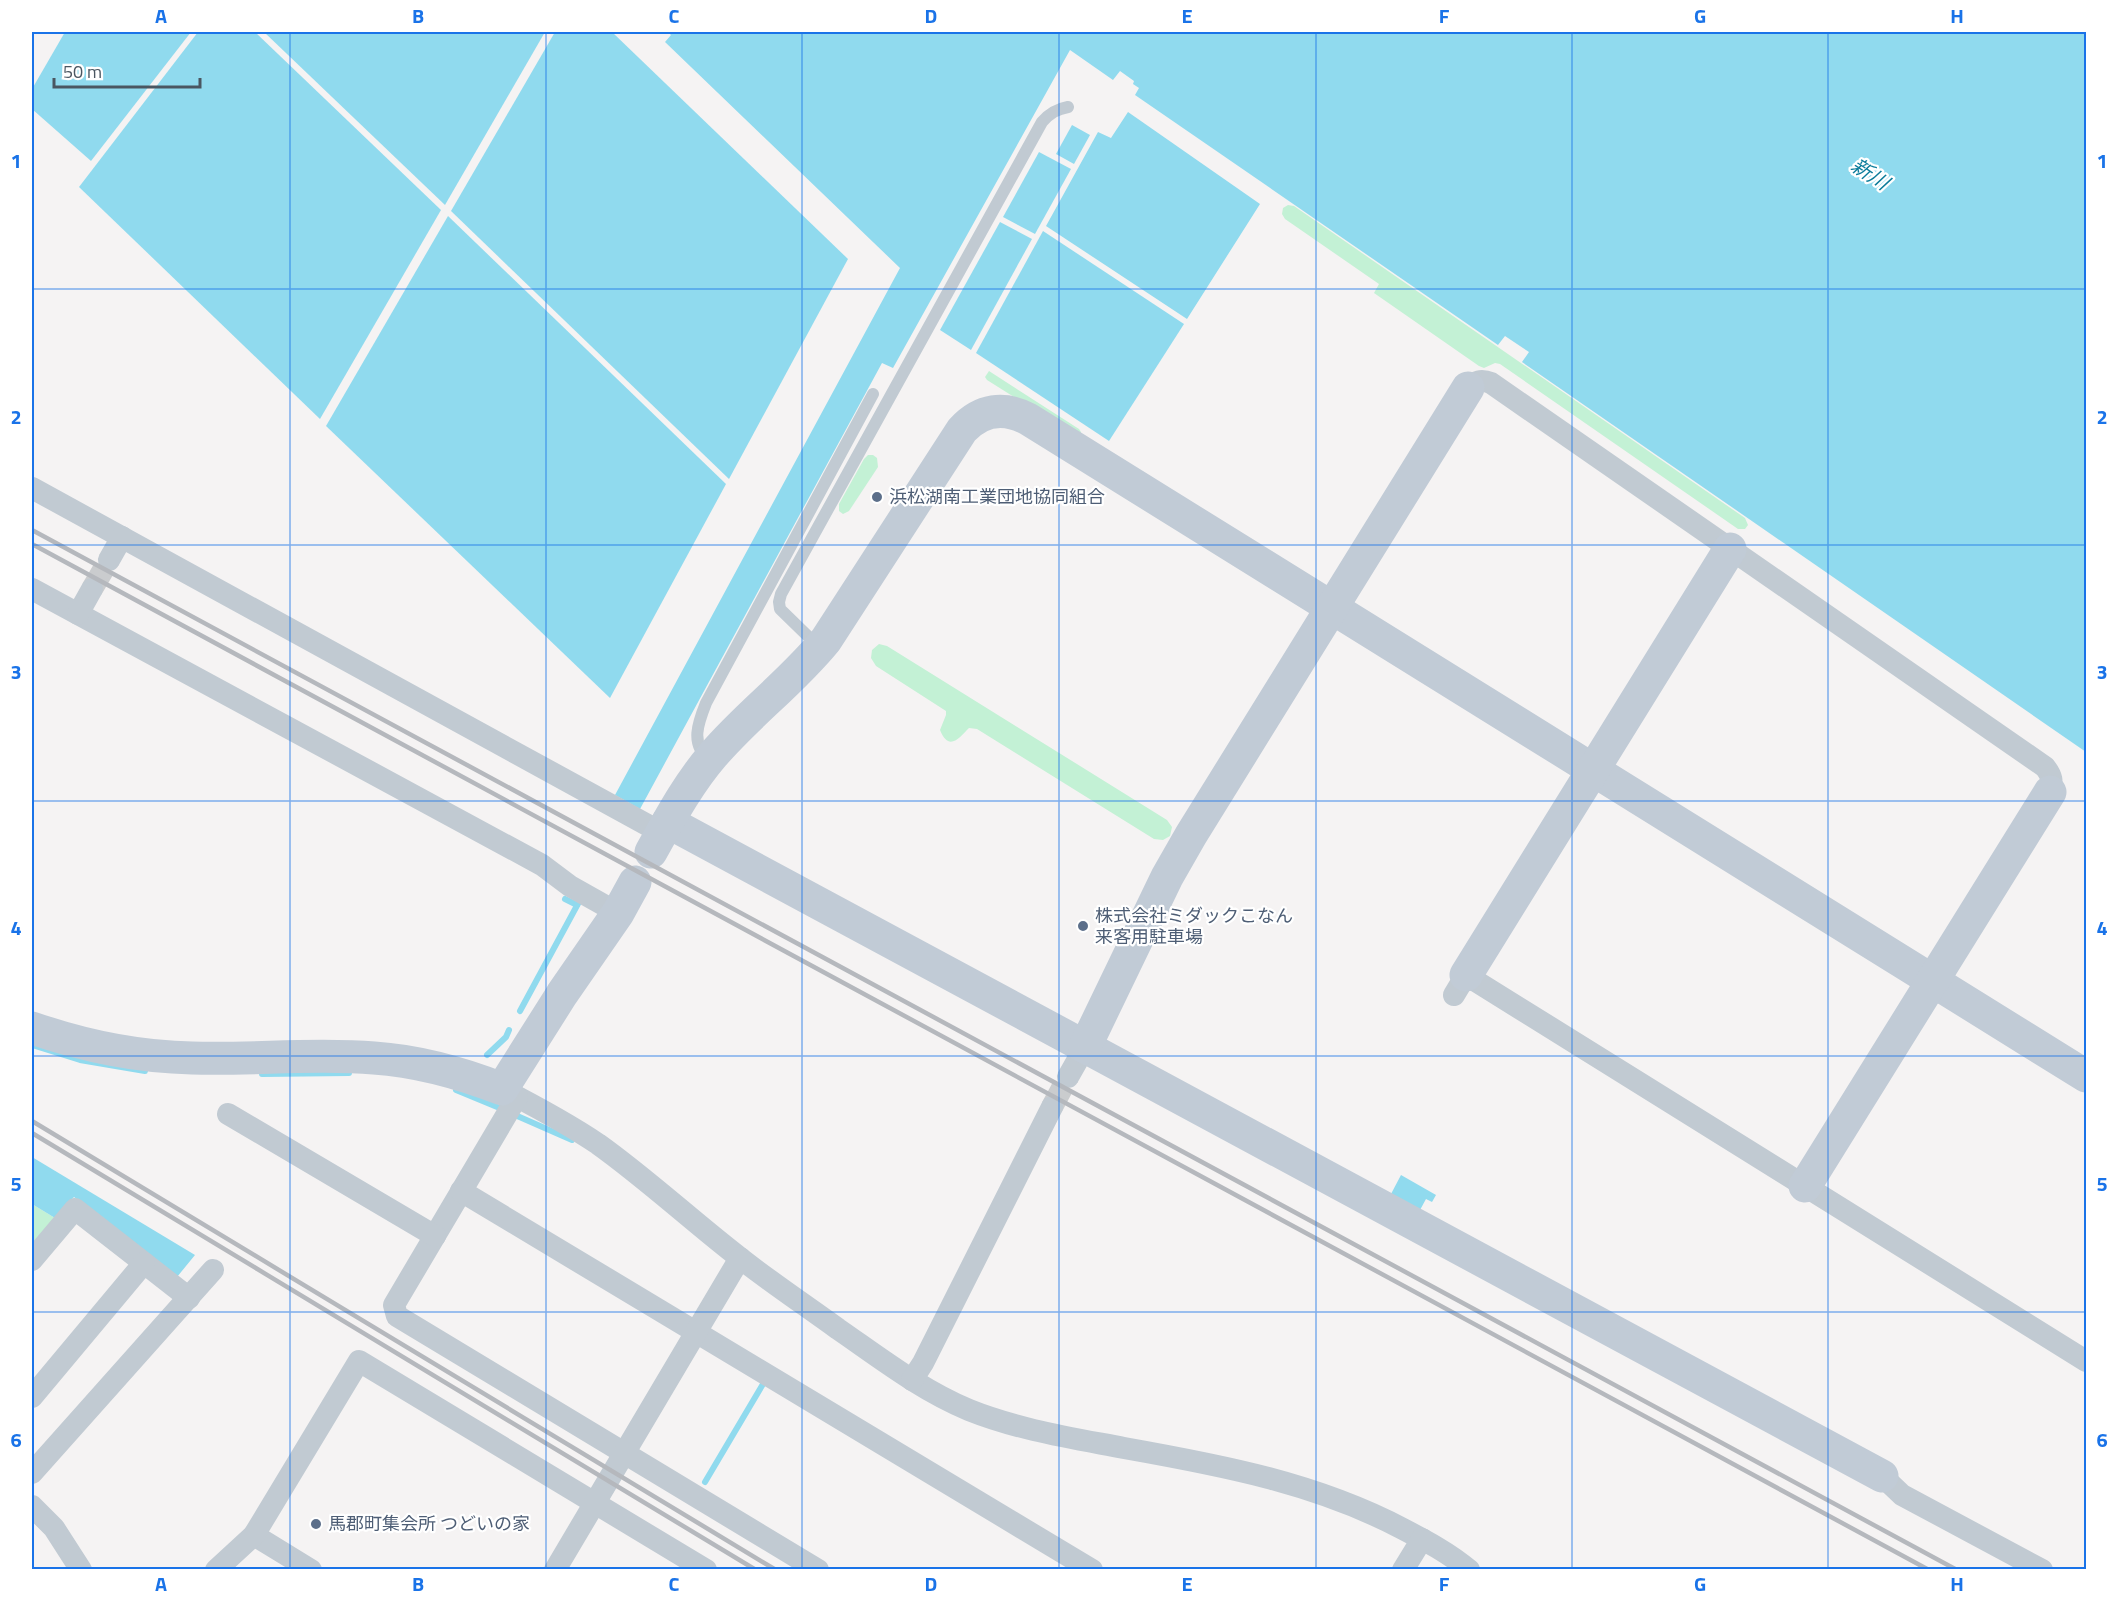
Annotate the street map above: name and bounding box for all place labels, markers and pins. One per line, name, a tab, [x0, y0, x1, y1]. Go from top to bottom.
place label: 浜松湖南工業団地協同組合	[889, 483, 1105, 510]
marker: 浜松湖南工業団地協同組合	[870, 490, 884, 504]
place label: 株式会社ミダックこなん 来客用駐車場	[1095, 902, 1293, 950]
marker: 株式会社ミダックこなん 来客用駐車場	[1076, 919, 1090, 933]
place label: 馬郡町集会所 つどいの家	[328, 1510, 530, 1537]
marker: 馬郡町集会所 つどいの家	[309, 1517, 323, 1531]

